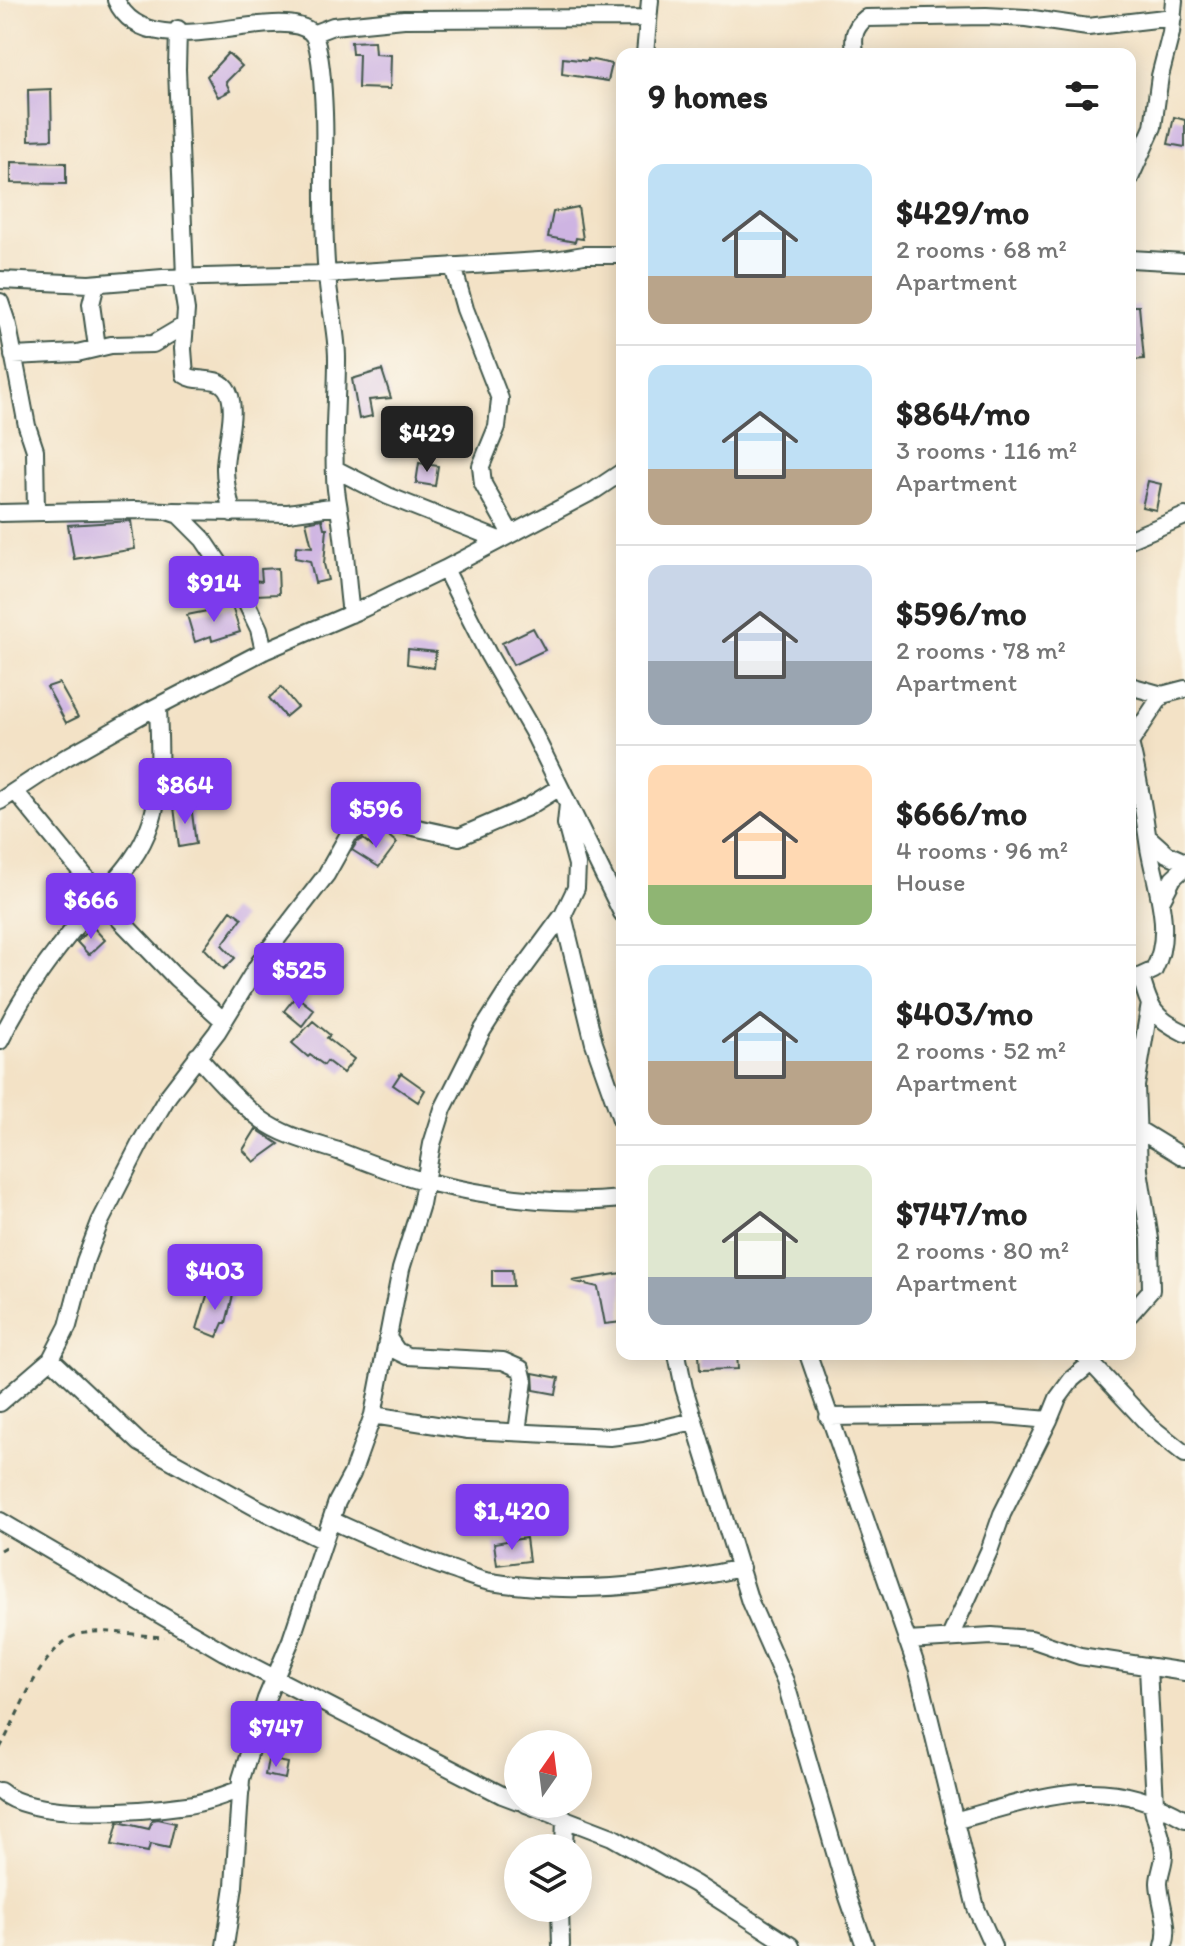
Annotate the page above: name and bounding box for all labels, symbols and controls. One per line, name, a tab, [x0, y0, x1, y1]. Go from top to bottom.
icon: filters	[1060, 74, 1104, 118]
text: 9 homes	[648, 76, 768, 117]
text: $429/mo	[896, 192, 1029, 233]
icon: home	[712, 196, 808, 292]
text: 2 rooms · 68 m²	[896, 233, 1067, 265]
text: Apartment	[896, 265, 1017, 297]
text: $864/mo	[896, 393, 1030, 434]
icon: home	[712, 397, 808, 493]
pin: $429	[380, 406, 474, 474]
text: $429	[399, 416, 455, 448]
text: 3 rooms · 116 m²	[896, 434, 1077, 466]
text: Apartment	[896, 466, 1017, 498]
pin: $914	[167, 556, 261, 624]
text: $914	[187, 566, 241, 598]
text: $596/mo	[896, 593, 1027, 634]
icon: home	[712, 597, 808, 693]
text: 2 rooms · 78 m²	[896, 634, 1066, 666]
text: Apartment	[896, 666, 1017, 698]
pin: $864	[138, 758, 232, 826]
text: $864	[157, 768, 213, 800]
pin: $596	[329, 782, 423, 850]
text: $596	[349, 792, 403, 824]
text: $666/mo	[896, 793, 1027, 834]
icon: home	[712, 797, 808, 893]
text: 4 rooms · 96 m²	[896, 834, 1068, 866]
text: House	[896, 866, 966, 898]
pin: $666	[44, 873, 138, 941]
text: $666	[64, 883, 118, 915]
pin: $525	[252, 943, 346, 1011]
text: $525	[272, 953, 326, 985]
text: $403/mo	[896, 993, 1033, 1034]
icon: home	[712, 997, 808, 1093]
text: 2 rooms · 52 m²	[896, 1034, 1066, 1066]
text: Apartment	[896, 1066, 1017, 1098]
text: $747/mo	[896, 1193, 1028, 1234]
icon: home	[712, 1197, 808, 1293]
text: 2 rooms · 80 m²	[896, 1234, 1069, 1266]
pin: $403	[168, 1244, 262, 1312]
text: $403	[186, 1254, 245, 1286]
text: Apartment	[896, 1266, 1017, 1298]
pin: $1,420	[447, 1484, 577, 1552]
text: $1,420	[474, 1494, 550, 1526]
pin: $747	[229, 1701, 323, 1769]
text: $747	[249, 1711, 303, 1743]
north arrow	[504, 1730, 592, 1818]
map controls	[504, 1730, 592, 1922]
button: layers	[504, 1834, 592, 1922]

